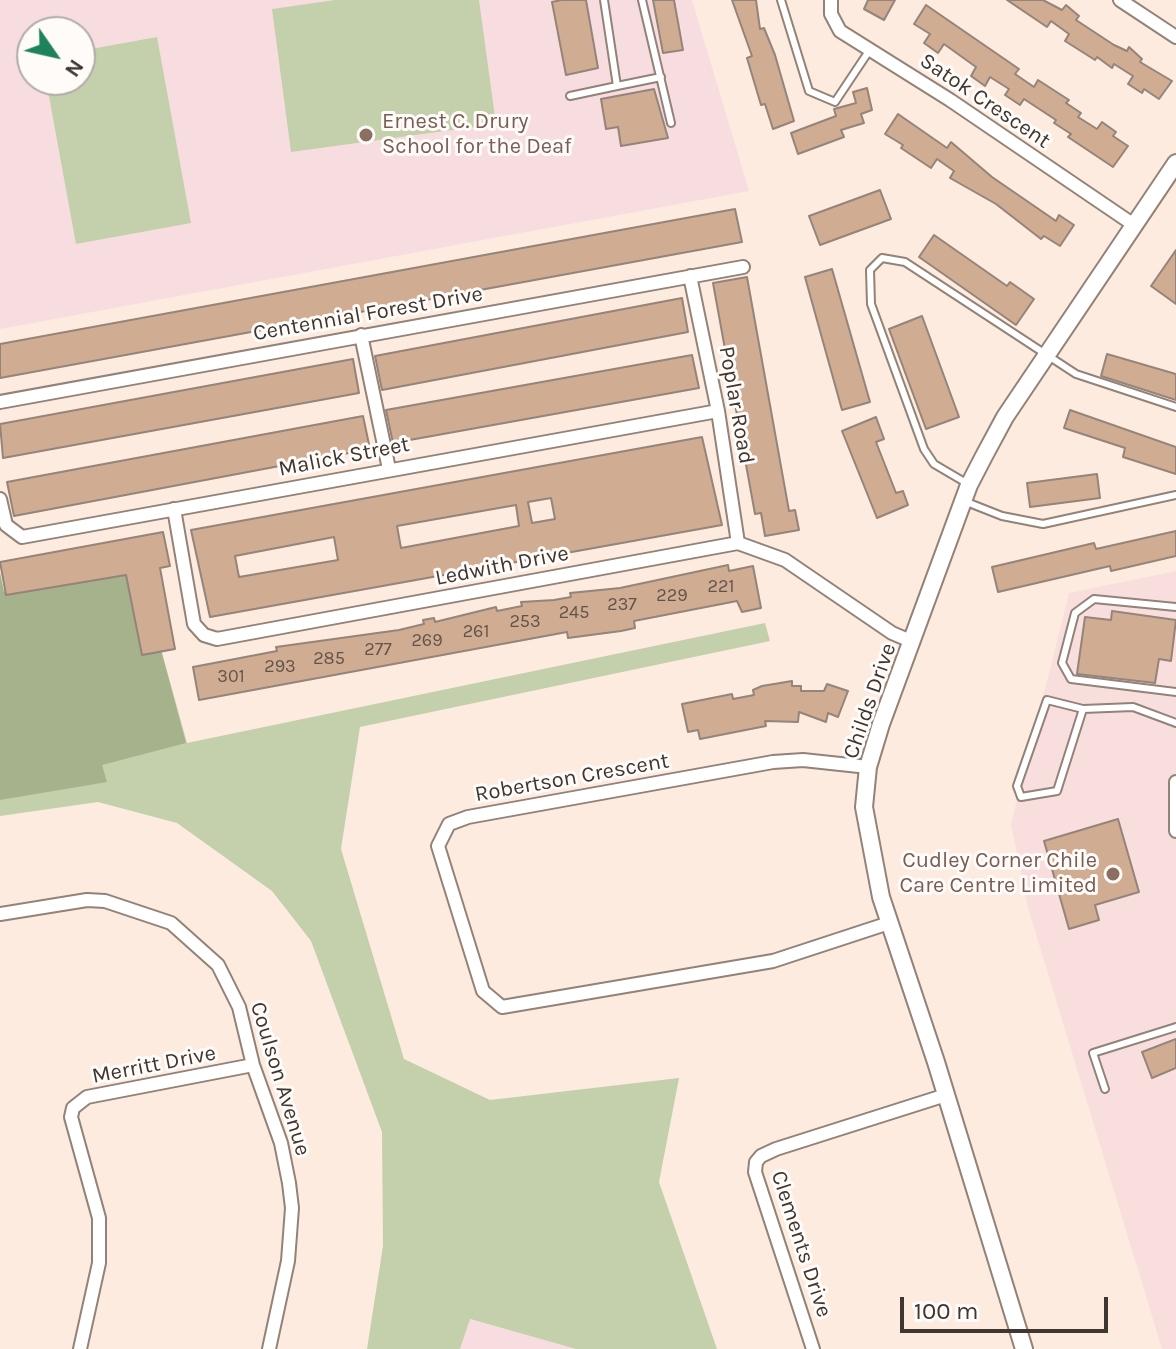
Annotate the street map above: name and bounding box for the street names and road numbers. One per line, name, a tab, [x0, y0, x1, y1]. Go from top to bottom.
street label: Satok Crescent	[915, 48, 1055, 154]
street label: Centennial Forest Drive	[251, 281, 485, 347]
street label: Poplar Road	[713, 344, 759, 466]
street label: Malick Street	[276, 431, 412, 483]
street label: Ledwith Drive	[433, 540, 571, 592]
street label: Childs Drive	[838, 640, 902, 762]
street label: Robertson Crescent	[473, 748, 671, 808]
street label: Coulson Avenue	[244, 999, 316, 1159]
street label: Merritt Drive	[90, 1040, 218, 1090]
street label: Clements Drive	[765, 1167, 837, 1321]

